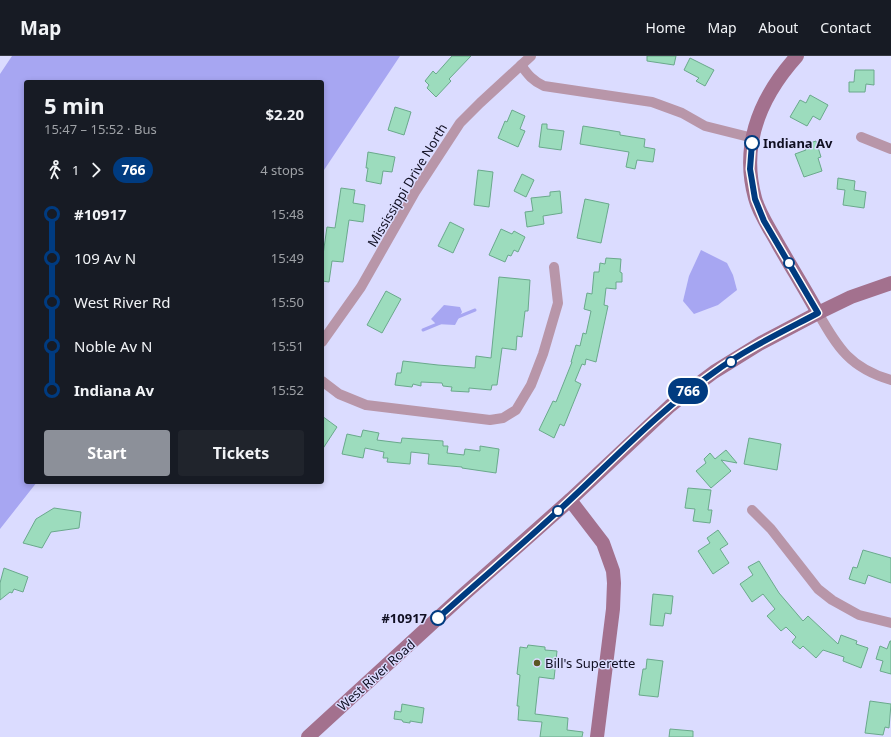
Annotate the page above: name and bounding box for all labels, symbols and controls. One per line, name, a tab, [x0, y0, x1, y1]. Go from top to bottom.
text: Map	[20, 15, 61, 41]
text: Home	[646, 18, 685, 37]
text: Map	[707, 18, 737, 37]
text: About	[759, 18, 798, 37]
text: Contact	[820, 18, 871, 37]
text: 5 min	[44, 90, 105, 120]
text: $2.20	[265, 104, 304, 124]
text: 15:47 – 15:52 · Bus	[44, 120, 157, 138]
street label: Mississippi Drive North	[363, 120, 451, 250]
place label: Indiana Av	[763, 134, 833, 152]
marker: Indiana Av	[744, 135, 760, 151]
icon: walk	[44, 159, 66, 181]
icon: forward	[85, 159, 107, 181]
text: 766	[121, 160, 145, 179]
text: 1	[72, 161, 79, 179]
text: 4 stops	[260, 161, 304, 179]
text: #10917	[74, 204, 127, 224]
text: 15:48	[271, 205, 304, 223]
text: 109 Av N	[74, 248, 136, 268]
text: 15:49	[271, 249, 304, 267]
unlabelled marker	[783, 257, 795, 269]
text: West River Rd	[74, 292, 171, 312]
text: 15:50	[271, 293, 304, 311]
text: Noble Av N	[74, 336, 152, 356]
text: 15:51	[271, 337, 304, 355]
unlabelled marker	[725, 356, 737, 368]
line badge: 766	[665, 378, 711, 404]
text: Indiana Av	[74, 380, 154, 400]
text: 15:52	[271, 381, 304, 399]
text: 766	[676, 381, 700, 400]
button: Start	[44, 430, 170, 476]
button: Tickets	[178, 430, 304, 476]
unlabelled marker	[552, 505, 564, 517]
place label: #10917	[381, 609, 427, 627]
marker: #10917	[430, 610, 446, 626]
street label: West River Road	[333, 635, 419, 715]
place label: Bill's Superette	[545, 654, 635, 672]
marker: Bill's Superette	[532, 658, 542, 668]

